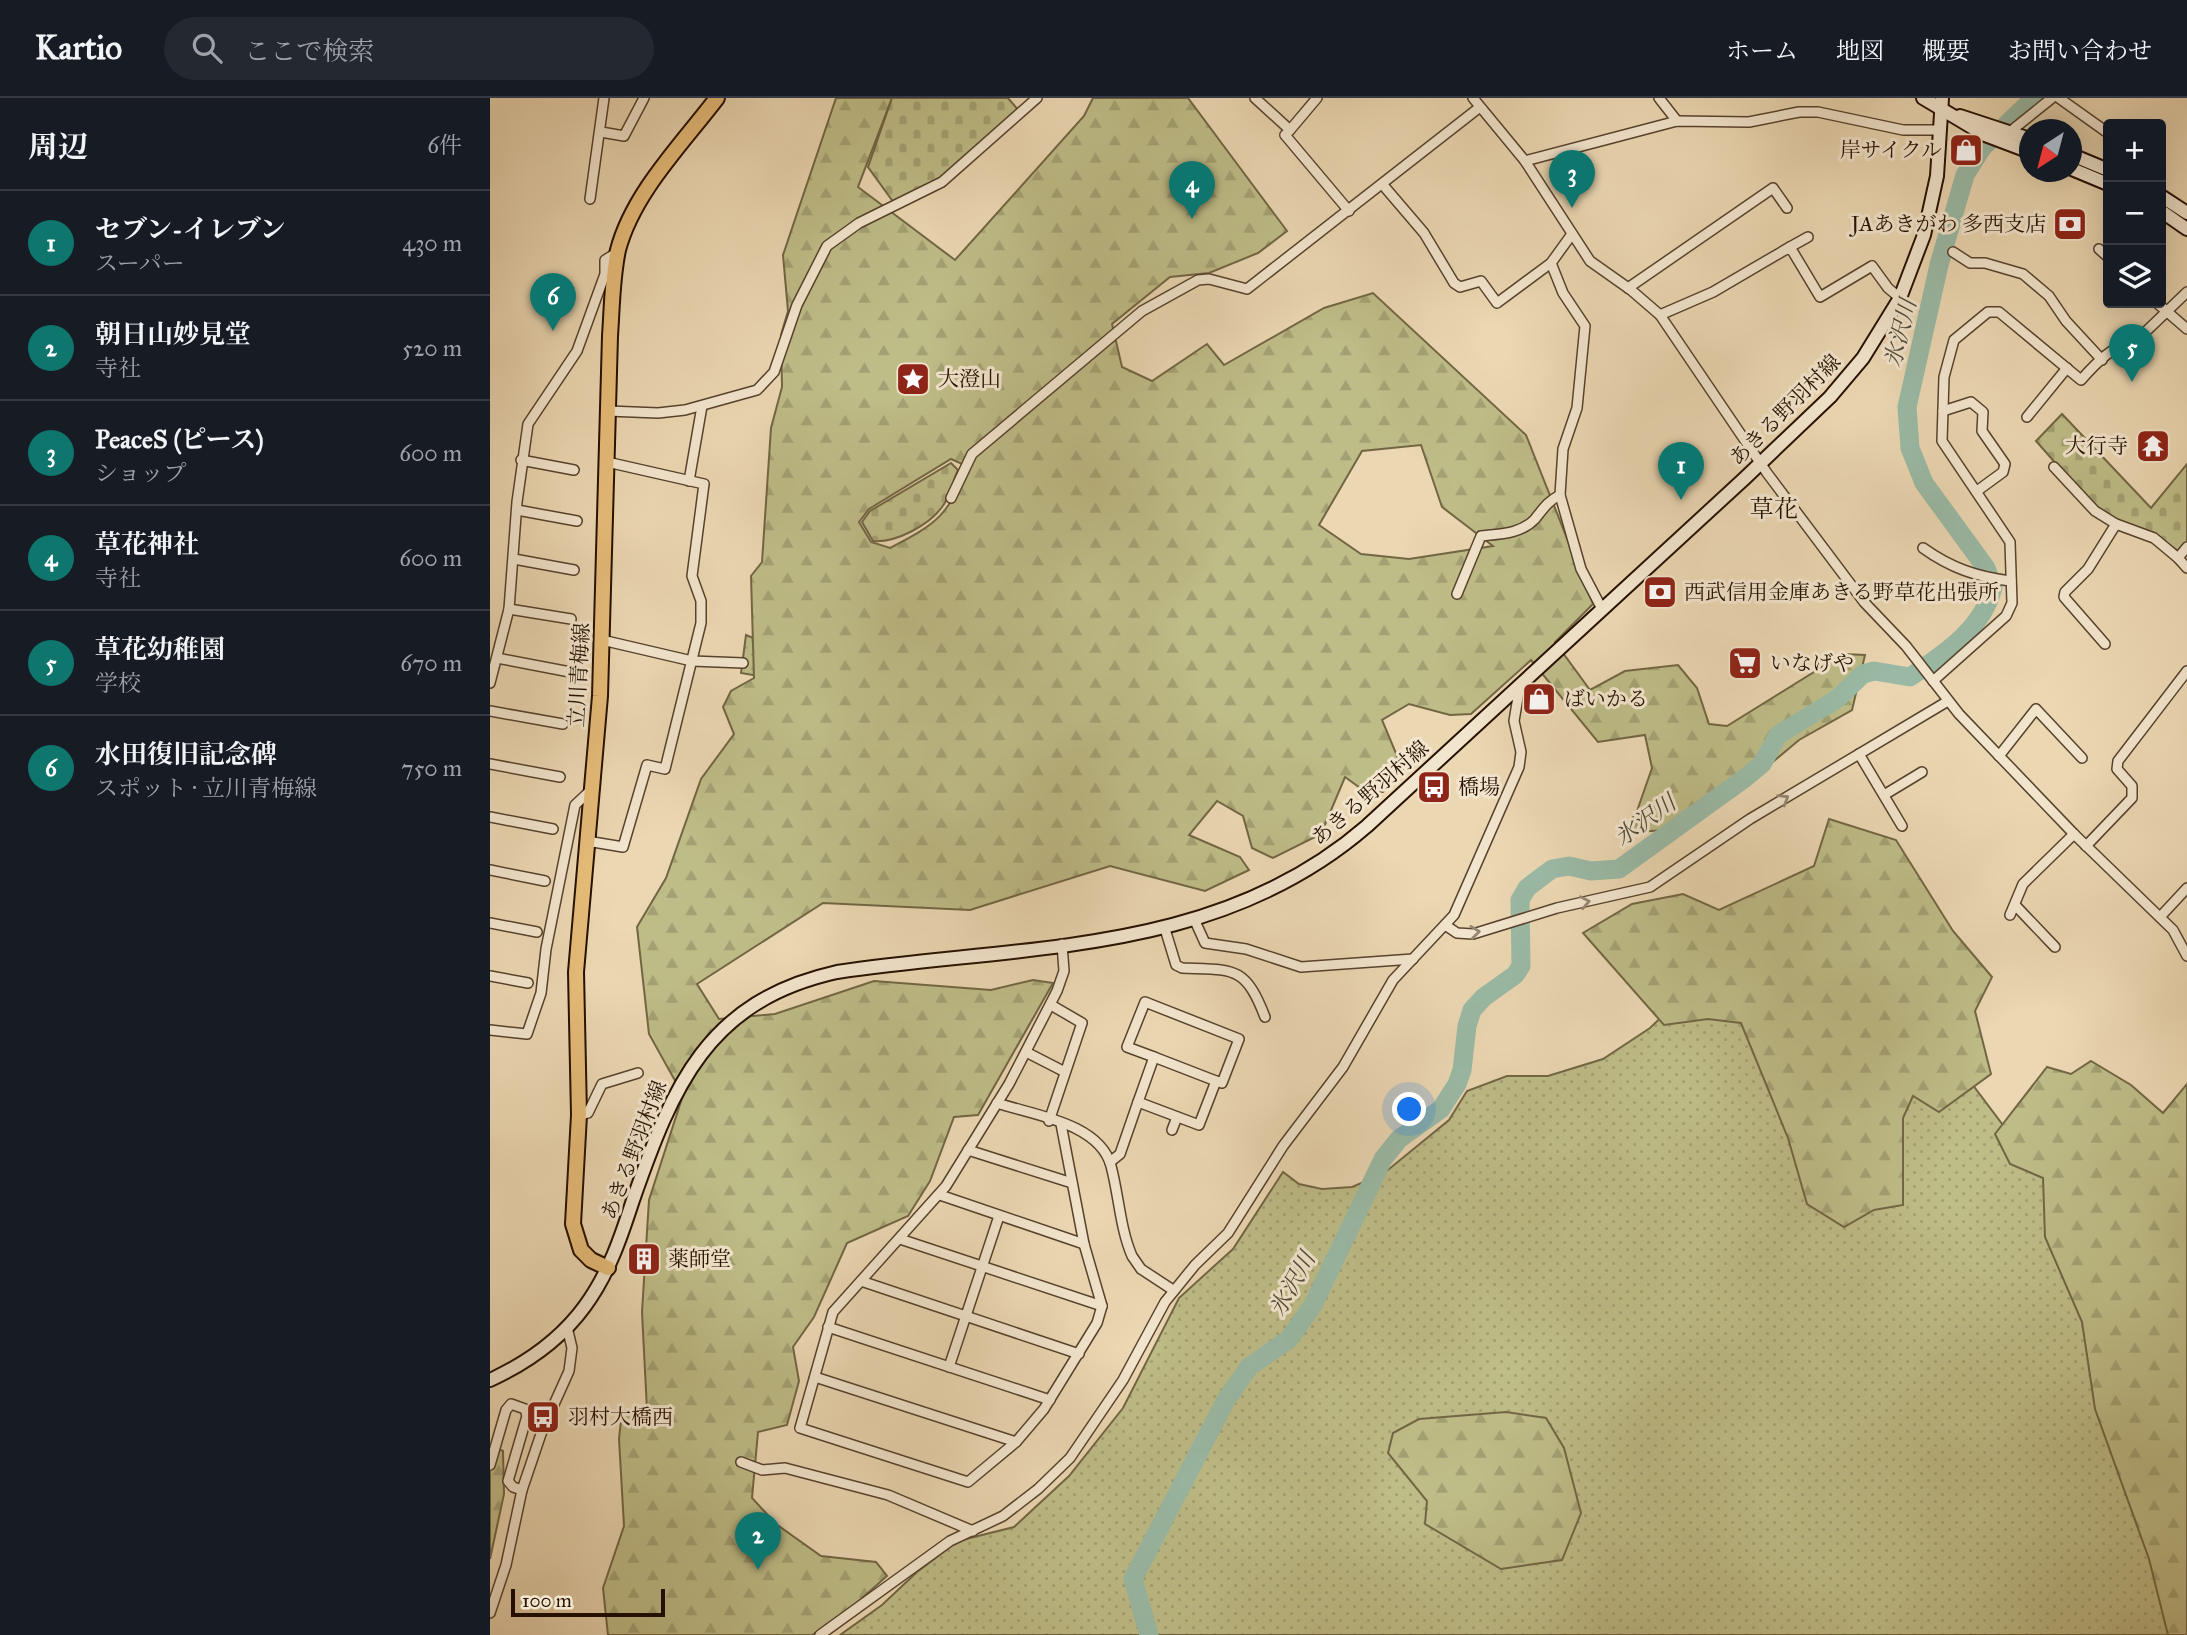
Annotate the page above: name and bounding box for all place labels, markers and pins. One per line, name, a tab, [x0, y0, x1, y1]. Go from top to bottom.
shop icon: 岸サイクル	[1947, 131, 1985, 169]
place label: 岸サイクル	[1840, 137, 1942, 163]
pin: 3	[1549, 150, 1595, 208]
pin: 4	[1169, 161, 1215, 219]
bank icon: JAあきがわ 多西支店	[2051, 205, 2089, 243]
place label: JAあきがわ 多西支店	[1849, 211, 2046, 237]
pin: 6	[530, 273, 576, 331]
pin: 5	[2109, 324, 2155, 382]
place icon: 大澄山	[894, 360, 932, 398]
place label: 大澄山	[938, 366, 1001, 392]
temple icon: 大行寺	[2134, 427, 2172, 465]
place label: 大行寺	[2065, 433, 2128, 459]
pin: 1	[1658, 442, 1704, 500]
bank icon: 西武信用金庫あきる野草花出張所	[1641, 573, 1679, 611]
place label: 西武信用金庫あきる野草花出張所	[1684, 579, 1999, 605]
supermarket icon: いなげや	[1726, 644, 1764, 682]
place label: いなげや	[1770, 650, 1854, 676]
shop icon: ばいかる	[1520, 680, 1558, 718]
place label: ばいかる	[1564, 686, 1648, 712]
bus stop icon: 橋場	[1415, 768, 1453, 806]
place label: 橋場	[1458, 774, 1500, 800]
building icon: 薬師堂	[625, 1240, 663, 1278]
place label: 薬師堂	[668, 1246, 731, 1272]
bus stop icon: 羽村大橋西	[524, 1398, 562, 1436]
place label: 羽村大橋西	[568, 1404, 673, 1430]
pin: 2	[735, 1512, 781, 1570]

